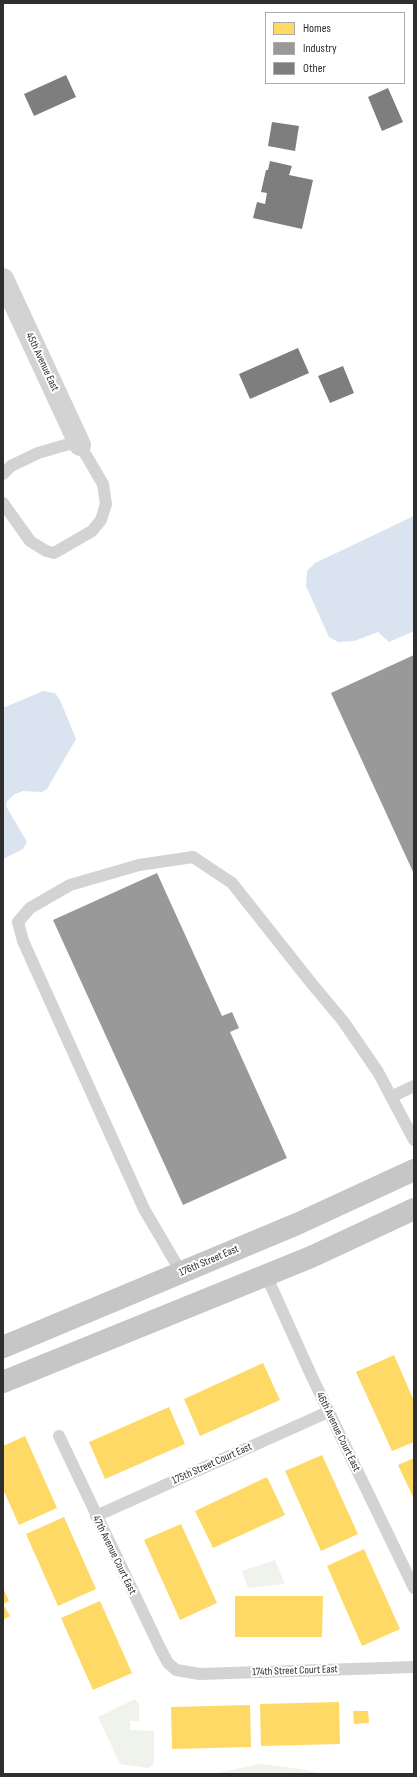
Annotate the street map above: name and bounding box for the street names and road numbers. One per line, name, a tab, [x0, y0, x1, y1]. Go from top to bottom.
street label: 45th Avenue East	[23, 330, 61, 394]
street label: 176th Street East	[177, 1242, 241, 1280]
street label: 46th Avenue Court East	[313, 1390, 363, 1474]
street label: 175th Street Court East	[170, 1440, 254, 1488]
street label: 47th Avenue Court East	[89, 1513, 139, 1597]
street label: 174th Street Court East	[252, 1663, 338, 1679]

